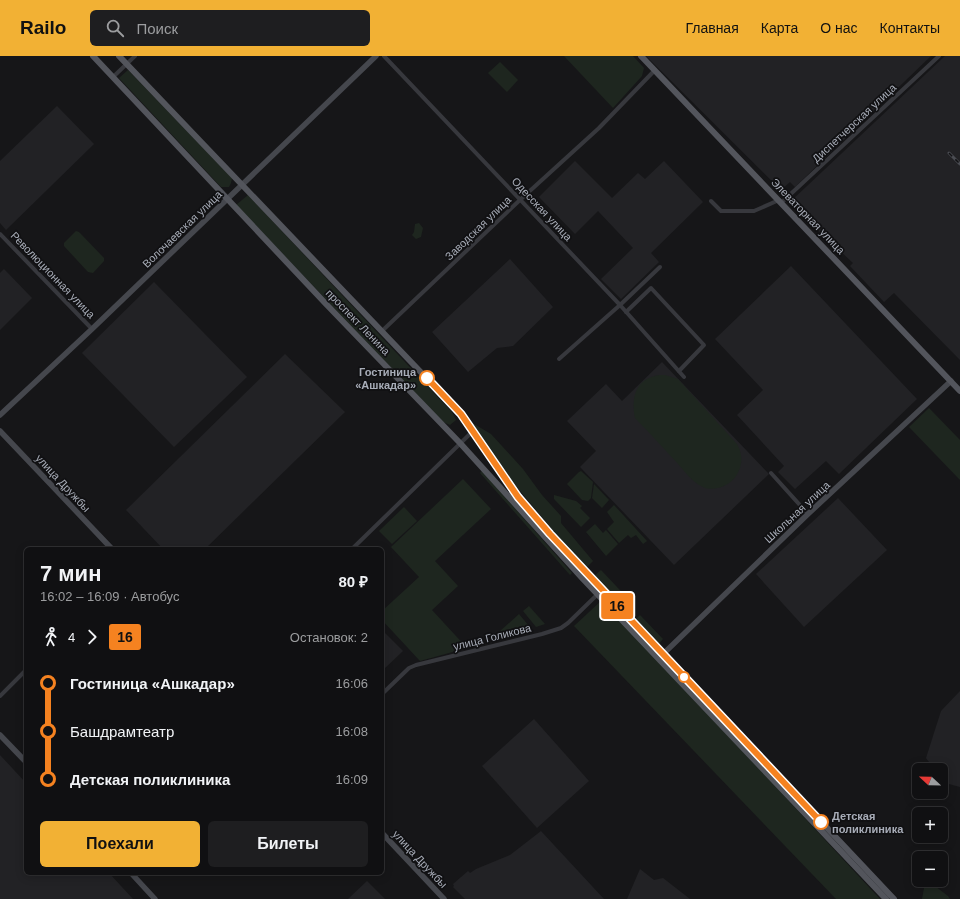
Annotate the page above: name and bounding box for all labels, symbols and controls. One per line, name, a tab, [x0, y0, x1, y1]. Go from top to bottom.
search box	[90, 10, 370, 46]
text: Railo	[20, 17, 66, 38]
icon: search	[104, 17, 126, 39]
text: Поиск	[136, 20, 178, 37]
text: Главная	[685, 20, 739, 36]
text: Карта	[761, 20, 798, 36]
text: О нас	[820, 20, 858, 36]
text: Контакты	[880, 20, 940, 36]
street label: Диспетчерская улица	[810, 81, 899, 165]
street label: Одесская улица	[510, 175, 575, 244]
street label: Элеваторная улица	[769, 176, 848, 257]
street label: Волочаевская улица	[140, 188, 225, 270]
street label: Заводская улица	[443, 193, 514, 262]
street label: Революционная улица	[9, 229, 98, 321]
street label: проспект Ленина	[324, 287, 393, 358]
place label: Гостиница «Ашкадар»	[355, 366, 417, 391]
marker: Гостиница «Ашкадар»	[419, 370, 435, 386]
street label: улица Дружбы	[33, 452, 93, 514]
street label: Школьная улица	[762, 478, 833, 545]
text: 7 мин	[40, 561, 101, 586]
text: 80 ₽	[338, 573, 368, 590]
text: 16:02 – 16:09 · Автобус	[40, 589, 179, 604]
line badge: 16	[599, 593, 635, 619]
text: 16	[609, 598, 625, 614]
street label: улица Голикова	[452, 621, 533, 652]
icon: walk	[40, 626, 62, 648]
icon: forward	[81, 626, 103, 648]
text: 16	[117, 629, 133, 645]
text: 4	[68, 630, 75, 645]
text: Остановок: 2	[290, 630, 368, 645]
unlabelled marker	[678, 671, 690, 683]
text: Гостиница «Ашкадар»	[70, 675, 235, 692]
text: 16:06	[335, 676, 368, 691]
text: Башдрамтеатр	[70, 723, 174, 740]
text: 16:08	[335, 724, 368, 739]
north arrow	[912, 763, 948, 799]
map controls	[912, 763, 948, 887]
text: Детская поликлиника	[70, 771, 230, 788]
text: 16:09	[335, 772, 368, 787]
button: +	[912, 807, 948, 843]
place label: Детская поликлиника	[832, 810, 904, 835]
marker: Детская поликлиника	[813, 814, 829, 830]
button: Поехали	[40, 821, 200, 867]
button: Билеты	[208, 821, 368, 867]
street label: улица Дружбы	[390, 828, 450, 890]
button: −	[912, 851, 948, 887]

